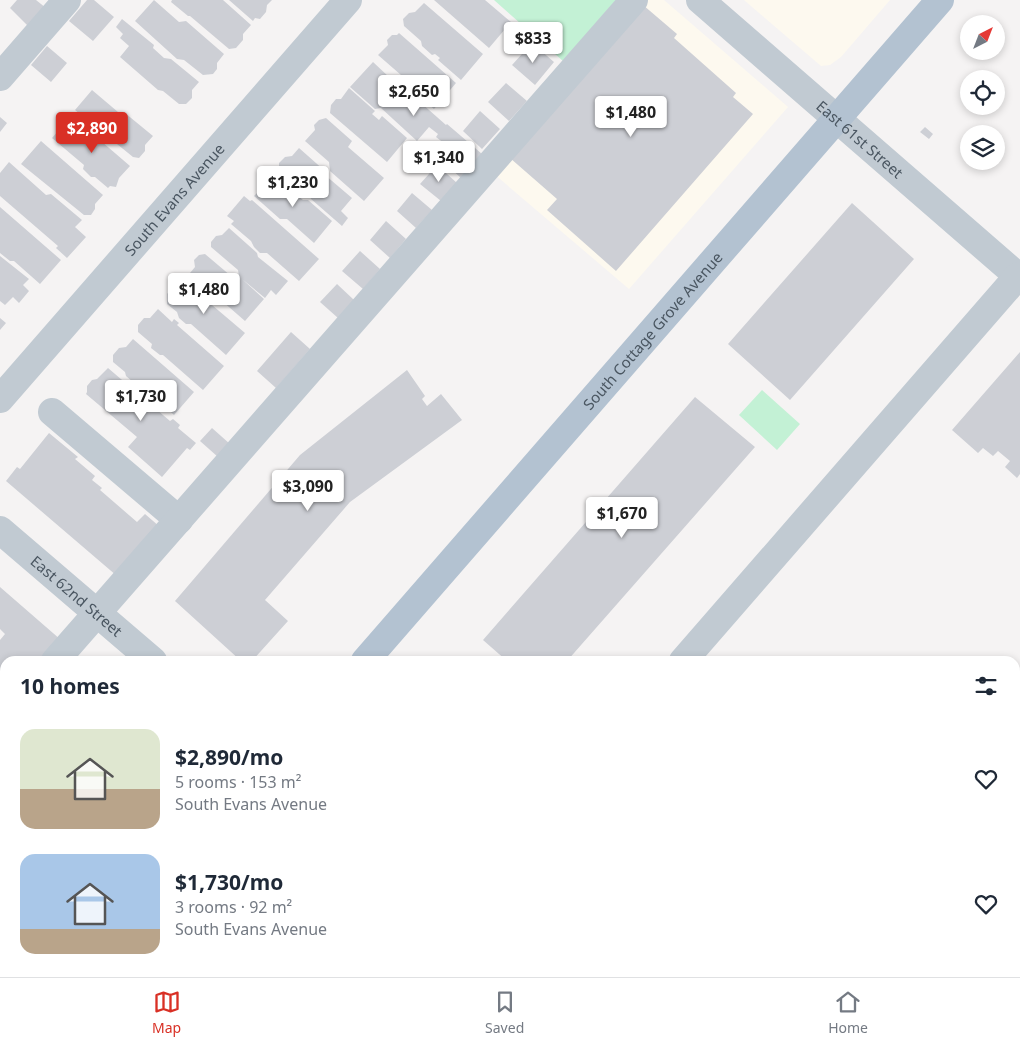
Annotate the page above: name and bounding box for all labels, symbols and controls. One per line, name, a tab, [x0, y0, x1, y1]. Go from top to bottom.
north arrow	[960, 15, 1005, 60]
map controls	[960, 15, 1005, 170]
pin: $833	[503, 22, 563, 64]
text: $833	[515, 27, 551, 49]
button: locate	[960, 70, 1005, 115]
pin: $2,650	[373, 74, 455, 117]
text: $2,650	[389, 80, 439, 102]
pin: $1,480	[590, 96, 672, 138]
street label: East 61st Street	[812, 96, 908, 183]
text: $1,480	[606, 101, 656, 123]
pin: $2,890	[51, 112, 133, 154]
text: $2,890	[67, 117, 117, 139]
button: layers	[960, 125, 1005, 170]
street label: South Evans Avenue	[120, 139, 229, 260]
pin: $1,340	[398, 140, 480, 183]
text: $1,340	[414, 146, 464, 168]
pin: $1,230	[252, 166, 334, 208]
text: $1,230	[268, 171, 318, 193]
street label: South Cottage Grove Avenue	[578, 247, 727, 414]
pin: $1,480	[163, 272, 245, 315]
text: $1,480	[179, 278, 229, 300]
pin: $1,730	[100, 380, 182, 422]
text: $1,730	[116, 385, 166, 407]
pin: $3,090	[267, 470, 349, 512]
text: $3,090	[283, 475, 333, 497]
pin: $1,670	[581, 496, 663, 539]
text: $1,670	[597, 502, 647, 524]
street label: East 62nd Street	[27, 551, 127, 641]
text: 10 homes	[20, 672, 120, 700]
icon: filters	[972, 672, 1000, 700]
text: $2,890/mo	[175, 743, 283, 771]
icon: home	[60, 749, 120, 809]
icon: heart	[972, 765, 1000, 793]
text: 5 rooms · 153 m²	[175, 771, 301, 793]
text: South Evans Avenue	[175, 793, 327, 815]
text: $1,730/mo	[175, 868, 283, 896]
icon: home	[60, 874, 120, 934]
icon: heart	[972, 890, 1000, 918]
text: 3 rooms · 92 m²	[175, 896, 292, 918]
text: South Evans Avenue	[175, 918, 327, 940]
tab: Map	[152, 988, 181, 1037]
tab: Saved	[485, 988, 524, 1037]
tab: Home	[828, 988, 868, 1037]

